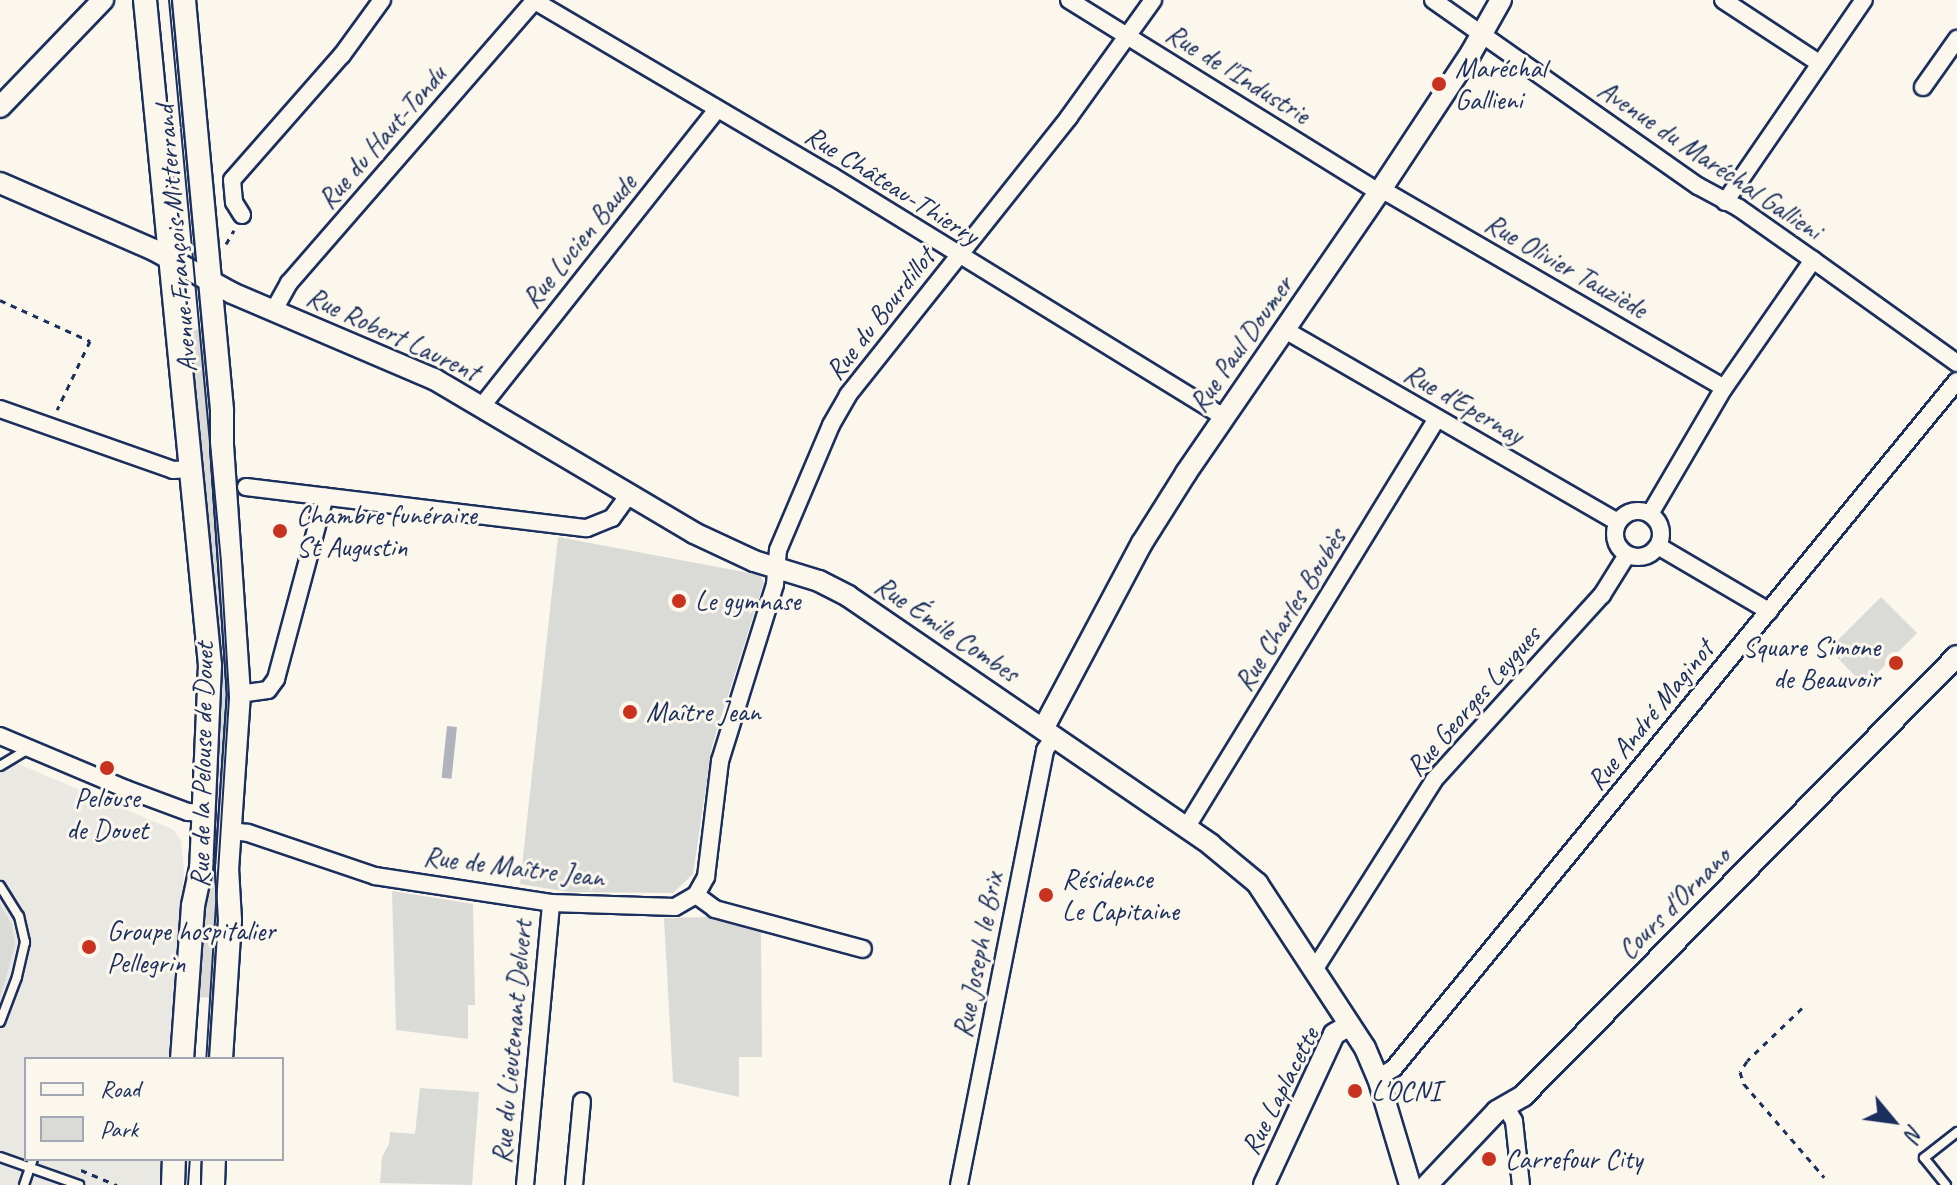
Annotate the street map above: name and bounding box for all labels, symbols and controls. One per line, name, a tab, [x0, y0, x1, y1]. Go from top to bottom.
street label: Rue de l'Industrie	[1160, 16, 1316, 132]
place label: Maréchal Gallieni	[1455, 51, 1546, 117]
street label: Rue du Haut-Tondu	[311, 58, 453, 216]
street label: Avenue du Maréchal Gallieni	[1591, 72, 1829, 248]
marker: Maréchal Gallieni	[1430, 75, 1448, 93]
street label: Avenue François Mitterrand	[148, 104, 204, 374]
street label: Rue Château-Thierry	[799, 118, 985, 252]
street label: Rue Lucien Baude	[515, 167, 643, 315]
street label: Rue Olivier Tauziède	[1479, 206, 1653, 326]
street label: Rue du Bourdillot	[818, 241, 942, 387]
street label: Rue Paul Doumer	[1182, 270, 1300, 418]
street label: Rue Robert Laurent	[301, 279, 485, 389]
street label: Rue d'Epernay	[1398, 356, 1530, 452]
place label: Chambre funéraire St Augustin	[296, 498, 477, 564]
marker: Chambre funéraire St Augustin	[271, 522, 289, 540]
street label: Rue Charles Boubès	[1227, 523, 1353, 697]
street label: Rue Émile Combes	[868, 568, 1026, 690]
place label: Le gymnase	[695, 584, 801, 618]
marker: Le gymnase	[670, 592, 688, 610]
street label: Rue Georges Leygues	[1399, 619, 1547, 783]
place label: Square Simone de Beauvoir	[1742, 630, 1880, 696]
street label: Rue André Maginot	[1579, 633, 1721, 797]
street label: Rue de la Pelouse de Douet	[183, 642, 221, 888]
marker: Square Simone de Beauvoir	[1887, 654, 1905, 672]
place label: Maître Jean	[646, 695, 760, 729]
marker: Maître Jean	[621, 703, 639, 721]
marker: Pelouse de Douet	[98, 759, 116, 777]
place label: Pelouse de Douet	[66, 781, 148, 847]
street label: Rue de Maître Jean	[422, 839, 606, 895]
street label: Cours d'Ornano	[1611, 840, 1737, 966]
place label: Résidence Le Capitaine	[1062, 862, 1179, 928]
street label: Rue Joseph le Brix	[946, 870, 1010, 1040]
marker: Résidence Le Capitaine	[1037, 886, 1055, 904]
place label: Groupe hospitalier Pellegrin	[107, 914, 276, 980]
street label: Rue du Lieutenant Delvert	[485, 919, 539, 1165]
marker: Groupe hospitalier Pellegrin	[78, 936, 100, 958]
street label: Rue Laplacette	[1234, 1022, 1326, 1160]
legend	[24, 1057, 284, 1161]
text: Road	[100, 1074, 140, 1104]
place label: L'OCNI	[1371, 1074, 1440, 1108]
north arrow	[1853, 1081, 1933, 1161]
marker: L'OCNI	[1346, 1082, 1364, 1100]
text: Park	[100, 1114, 138, 1144]
text: N	[1898, 1120, 1930, 1145]
place label: Carrefour City	[1505, 1142, 1642, 1176]
marker: Carrefour City	[1480, 1150, 1498, 1168]

